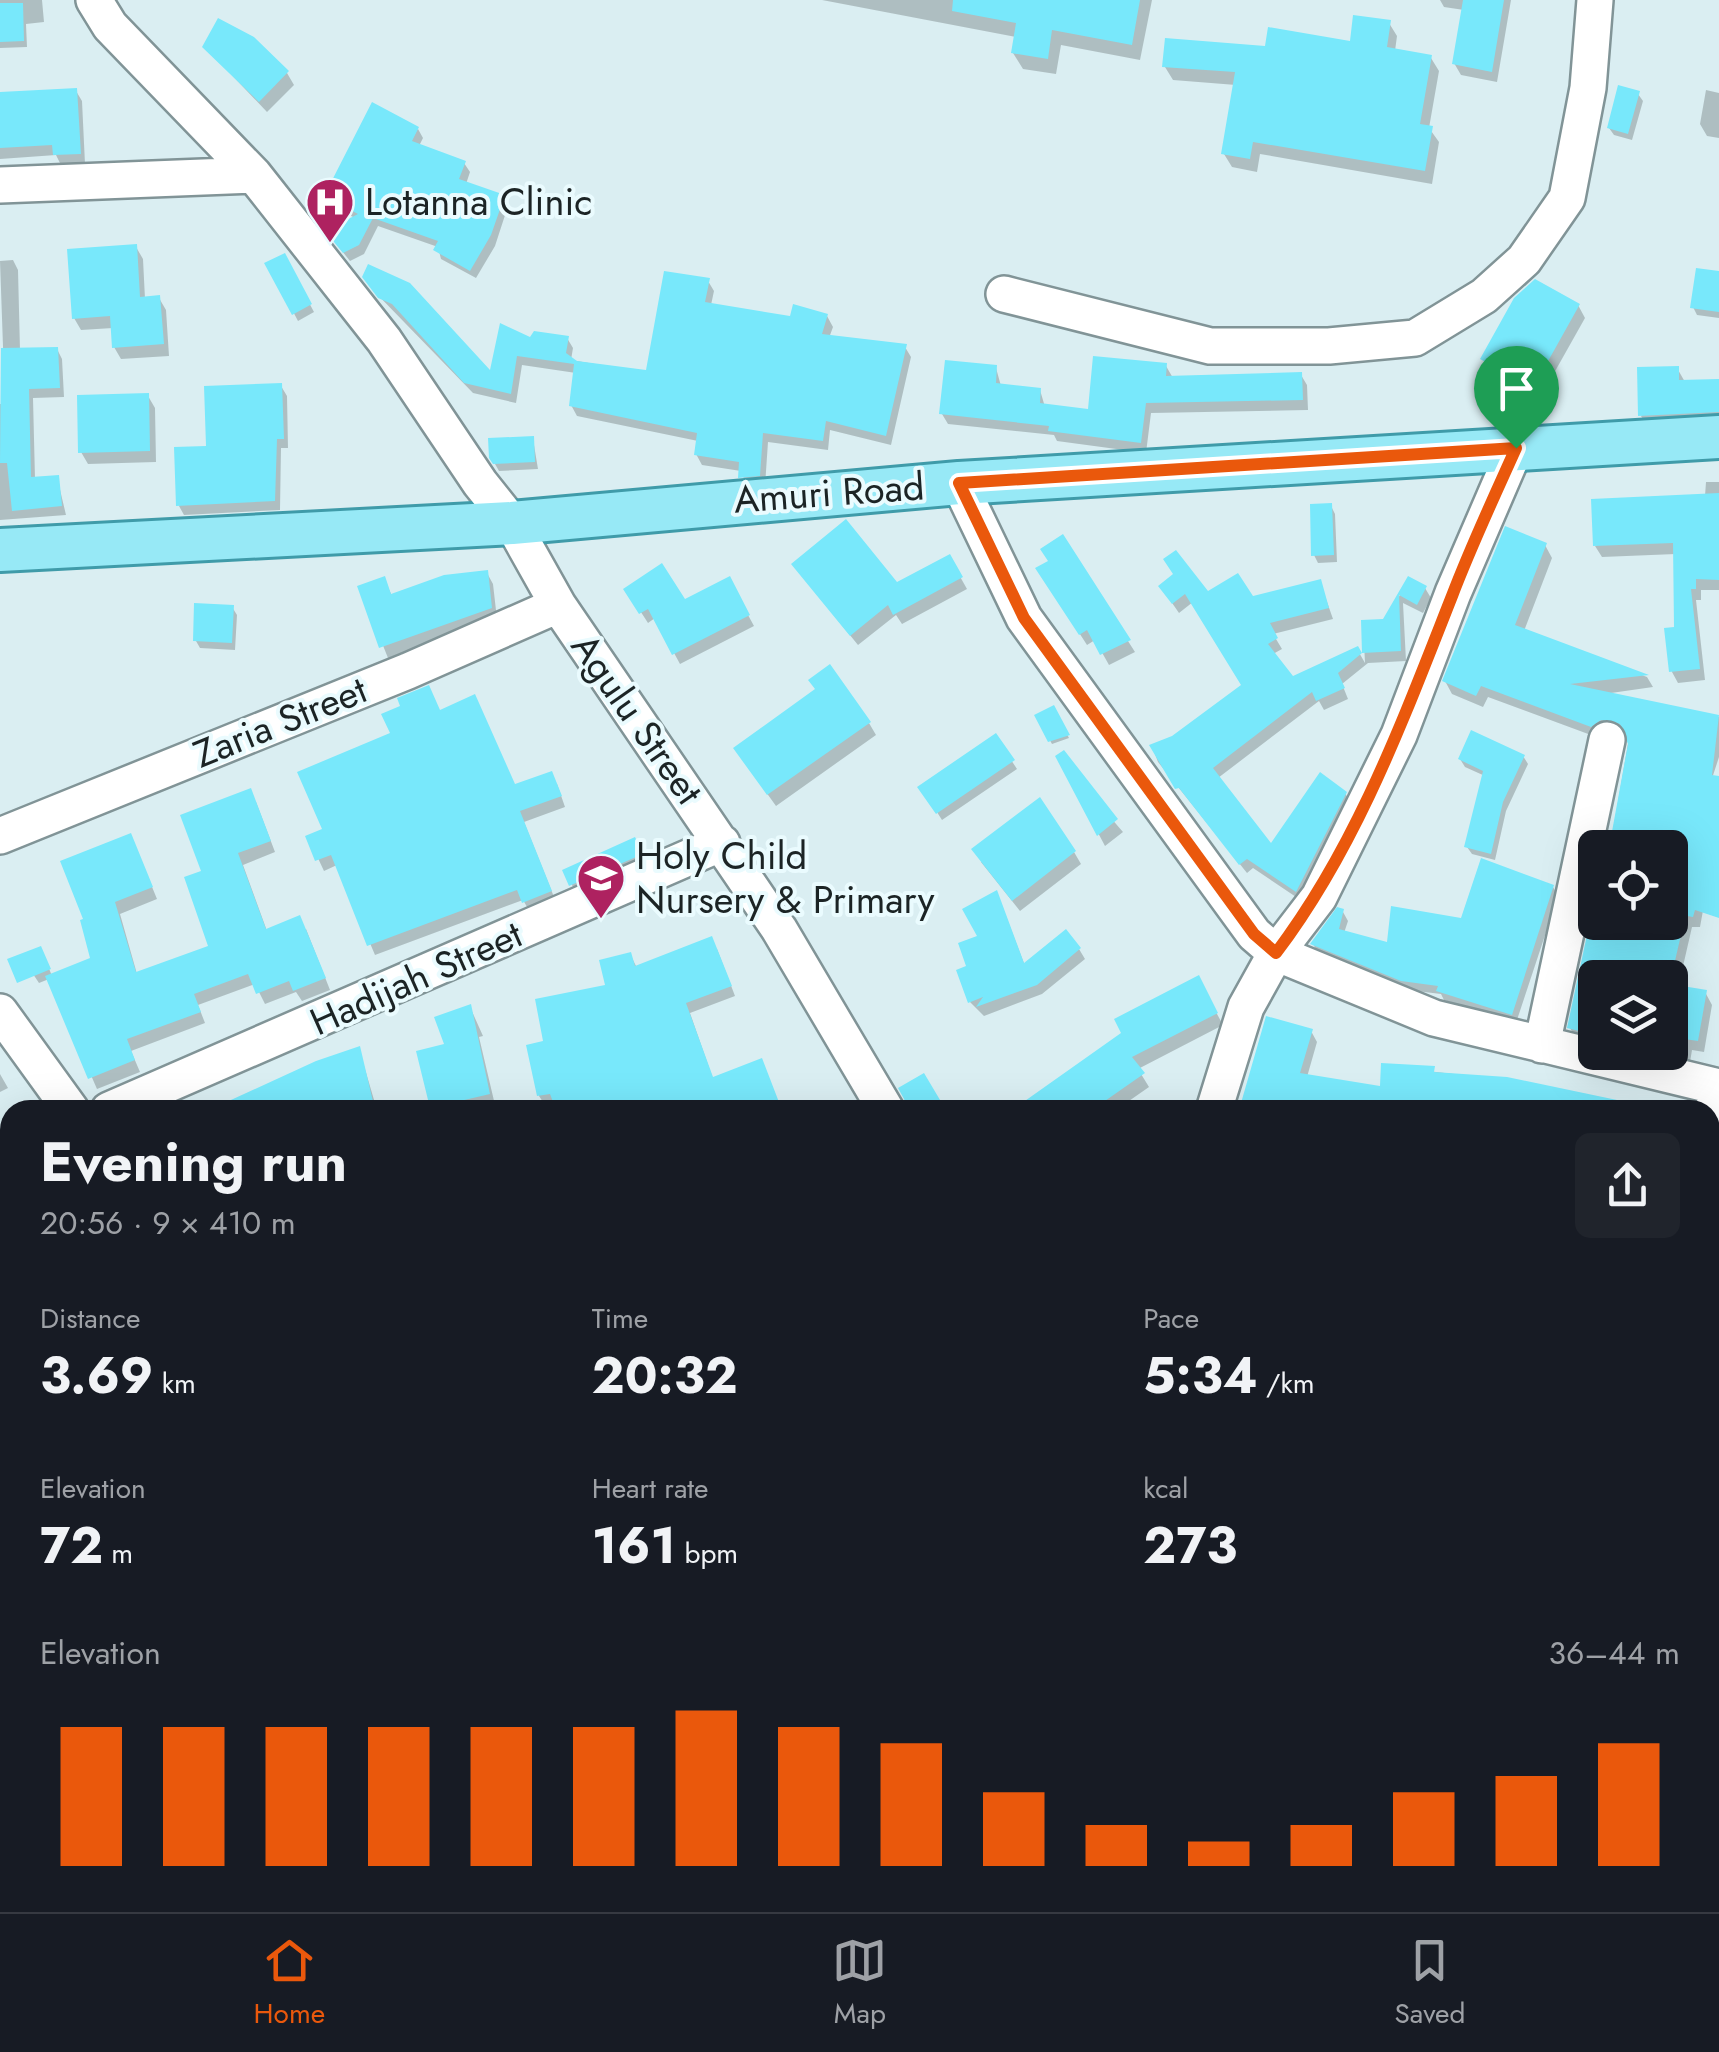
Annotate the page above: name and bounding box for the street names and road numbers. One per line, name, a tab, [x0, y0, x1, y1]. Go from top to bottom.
street label: Amuri Road	[732, 458, 926, 527]
street label: Agulu Street	[558, 622, 717, 815]
street label: Zaria Street	[185, 662, 375, 781]
street label: Hadijah Street	[301, 906, 531, 1049]

